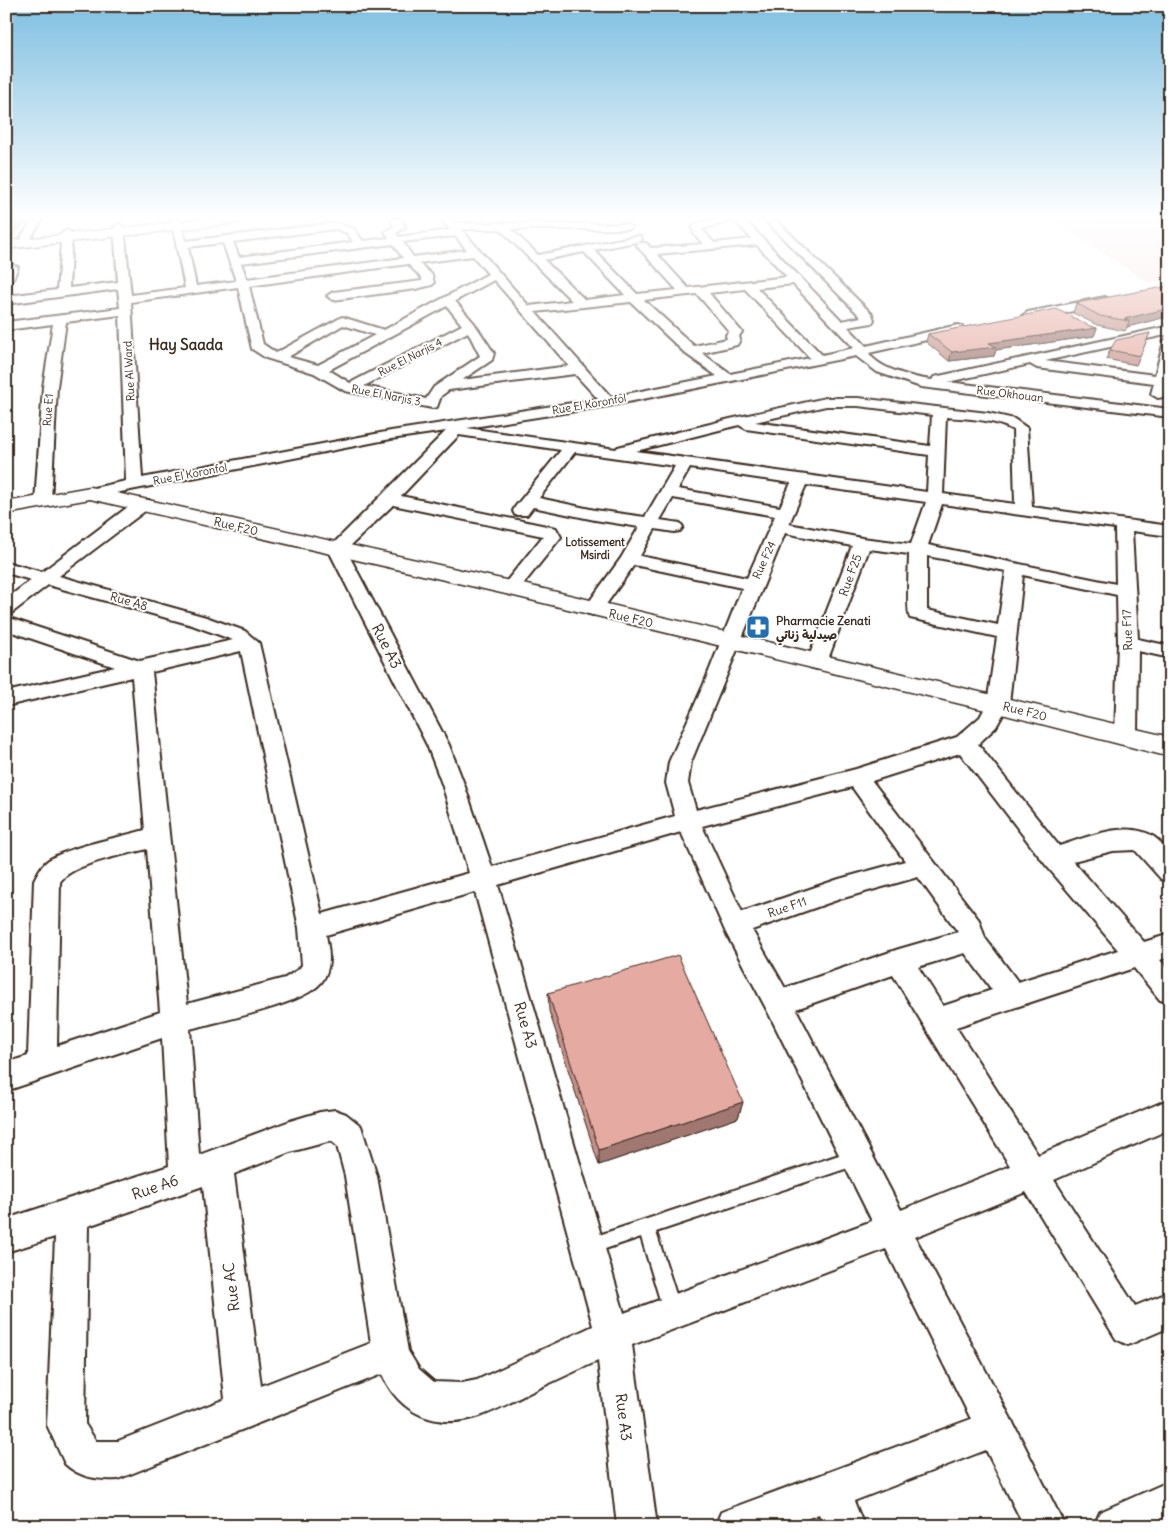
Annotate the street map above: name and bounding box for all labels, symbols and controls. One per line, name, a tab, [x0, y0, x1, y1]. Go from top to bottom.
district label: Hay Saada	[149, 335, 223, 355]
street label: Rue El Narjis 4	[375, 335, 445, 379]
street label: Rue Al Ward	[120, 340, 138, 402]
street label: Rue El Narjis 3	[350, 381, 422, 409]
street label: Rue Okhouan	[976, 383, 1044, 405]
street label: Rue El Koronfol	[551, 391, 627, 417]
street label: Rue E1	[40, 393, 56, 427]
street label: Rue El Koronfol	[152, 460, 228, 488]
street label: Rue F20	[212, 514, 260, 538]
district label: Lotissement Msirdi	[565, 535, 625, 562]
street label: Rue F24	[749, 539, 779, 581]
street label: Rue F25	[835, 552, 865, 598]
street label: Rue A8	[108, 588, 150, 614]
street label: Rue F20	[607, 606, 655, 630]
street label: Rue F17	[1119, 609, 1135, 651]
place label: Pharmacie Zenati صيدلية زناتي	[776, 613, 871, 646]
pharmacy icon: Pharmacie Zenati صيدلية زناتي	[745, 614, 771, 640]
street label: Rue A3	[368, 620, 406, 672]
street label: Rue F20	[1001, 698, 1049, 724]
street label: Rue F11	[766, 893, 808, 921]
street label: Rue A3	[510, 999, 542, 1051]
street label: Rue A6	[129, 1170, 181, 1204]
street label: Rue AC	[219, 1261, 243, 1313]
street label: Rue A3	[612, 1392, 636, 1442]

